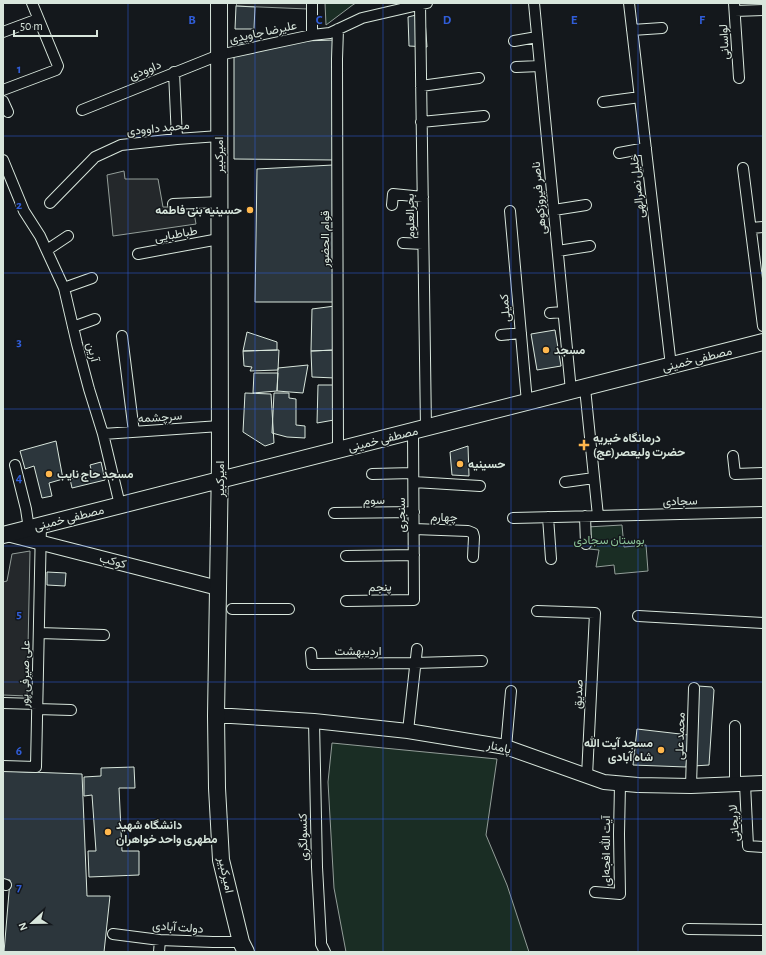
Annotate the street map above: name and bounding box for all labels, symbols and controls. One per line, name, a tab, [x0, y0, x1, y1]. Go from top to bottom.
scale bar	[14, 12, 97, 38]
text: B	[188, 14, 196, 27]
text: C	[316, 14, 323, 27]
text: D	[443, 14, 452, 27]
text: E	[571, 14, 578, 27]
text: F	[699, 14, 706, 27]
street label: علیرضا جاویدی	[228, 19, 298, 47]
text: 50 m	[20, 20, 43, 32]
street label: لواسانی	[717, 24, 733, 60]
street label: داوودی	[127, 58, 164, 84]
text: 1	[17, 63, 21, 76]
street label: محمد داوودی	[126, 119, 190, 139]
street label: امیرکبیر	[213, 137, 227, 174]
street label: خلیل نصرالهی	[628, 153, 648, 219]
street label: ناصر فیروزکوهی	[530, 161, 550, 235]
street label: بحرالعلوم	[404, 193, 418, 239]
text: 2	[16, 199, 22, 212]
place label: حسینیه بنی فاطمه	[155, 204, 242, 217]
marker: حسینیه بنی فاطمه	[245, 205, 255, 215]
street label: قوام الحضور	[319, 211, 333, 268]
street label: طباطبایی	[154, 224, 199, 246]
street label: کمیلی	[498, 293, 514, 323]
text: 3	[16, 336, 22, 349]
street label: آرین	[83, 341, 101, 365]
place label: مسجد	[554, 344, 586, 357]
marker: مسجد	[541, 345, 551, 355]
street label: مصطفی خمینی	[661, 345, 734, 375]
street label: سرچشمه	[137, 409, 183, 427]
street label: مصطفی خمینی	[347, 425, 420, 455]
place label: درمانگاه خیریه حضرت ولیعصر(عج)	[593, 432, 685, 460]
marker: درمانگاه خیریه حضرت ولیعصر(عج)	[578, 439, 590, 451]
place label: حسینیه	[468, 458, 505, 471]
marker: حسینیه	[455, 459, 465, 469]
street label: امیرکبیر	[214, 461, 228, 498]
place label: مسجد حاج نایب	[57, 468, 134, 482]
marker: مسجد حاج نایب	[44, 469, 54, 479]
text: 4	[16, 472, 23, 485]
street label: سوم	[363, 494, 385, 508]
street label: سجادی	[662, 494, 698, 510]
street label: سنجری	[395, 498, 409, 532]
street label: مصطفی خمینی	[33, 504, 106, 534]
street label: چهارم	[430, 511, 458, 525]
park label: بوستان سجادی	[573, 534, 645, 548]
street label: کوکب	[98, 552, 128, 572]
street label: پنجم	[368, 581, 392, 595]
text: 5	[16, 608, 22, 621]
street label: علی صیرفی پور	[18, 640, 34, 709]
street label: اردیبهشت	[335, 645, 381, 659]
street label: صدیق	[571, 679, 587, 709]
street label: محمد علی	[673, 712, 689, 760]
place label: مسجد آیت الله شاه آبادی	[584, 736, 653, 764]
street label: پامنار	[484, 738, 513, 757]
text: 6	[16, 745, 22, 758]
marker: مسجد آیت الله شاه آبادی	[656, 745, 666, 755]
street label: لاریجانی	[727, 804, 743, 842]
street label: کنسولگری	[297, 813, 311, 861]
street label: آیت الله افجه‌ای	[599, 814, 614, 886]
place label: دانشگاه شهید مطهری واحد خواهران	[116, 819, 218, 847]
marker: دانشگاه شهید مطهری واحد خواهران	[103, 827, 113, 837]
street label: امیرکبیر	[214, 855, 236, 894]
text: 7	[16, 881, 22, 894]
north arrow	[12, 903, 52, 943]
street label: دولت آبادی	[152, 919, 204, 937]
text: N	[17, 921, 30, 932]

